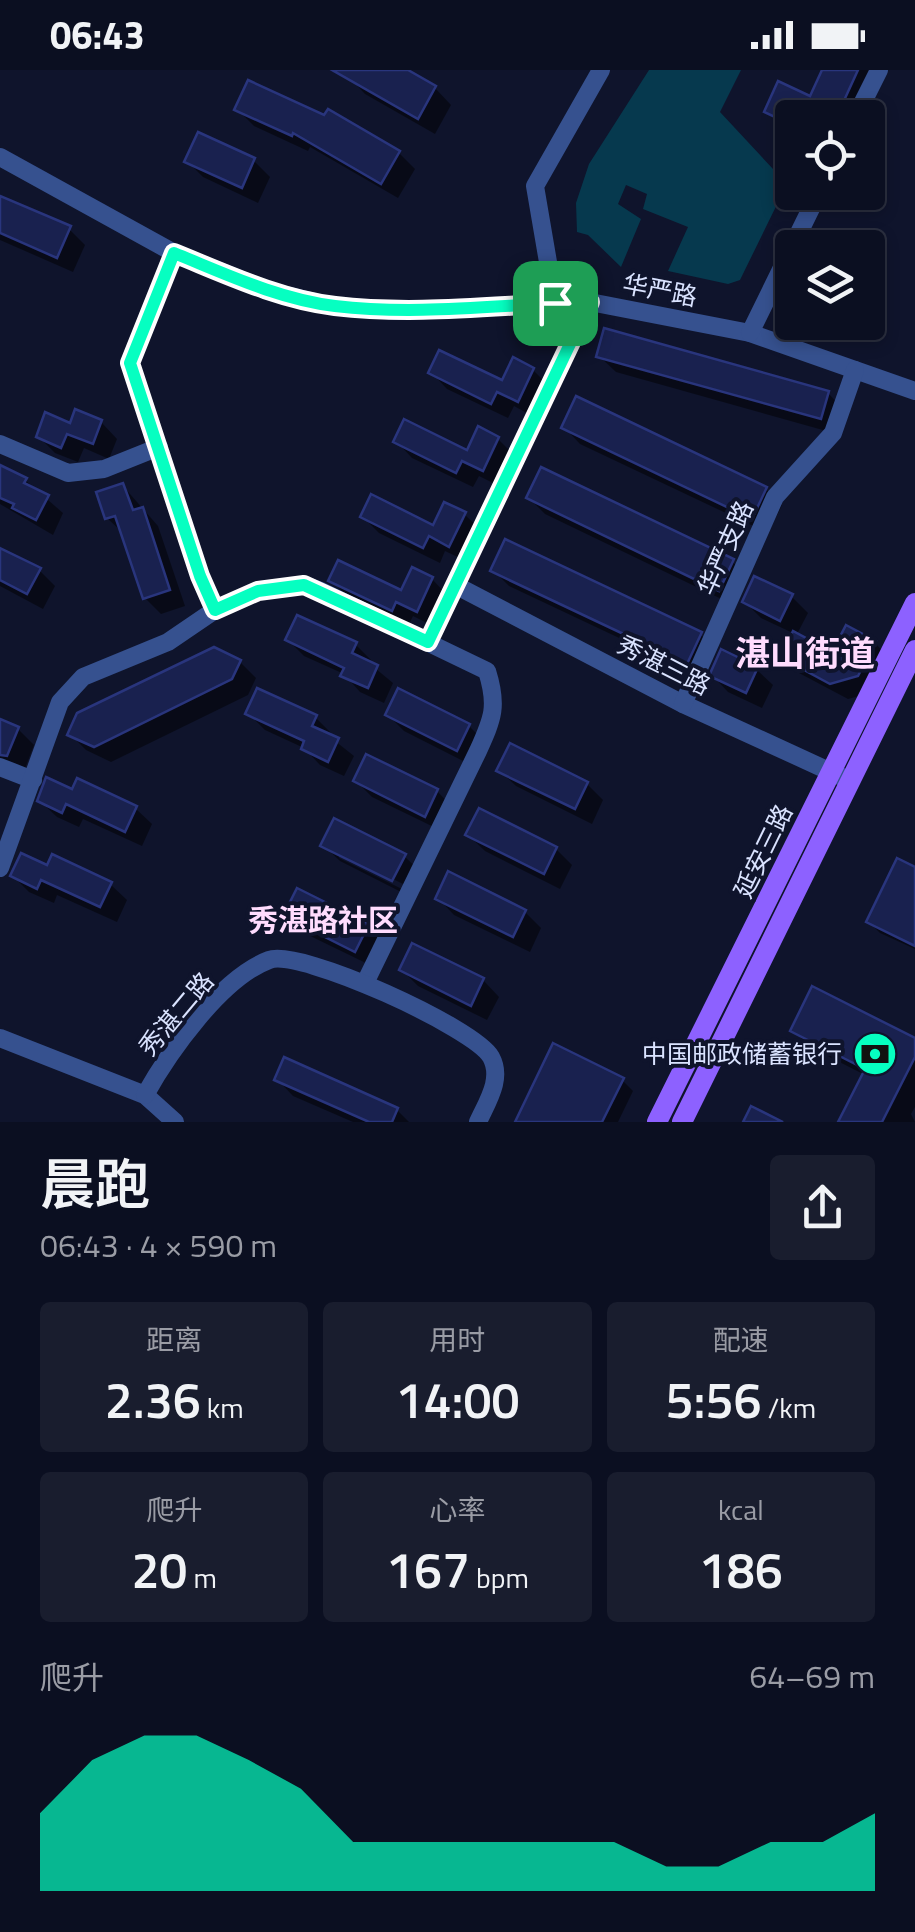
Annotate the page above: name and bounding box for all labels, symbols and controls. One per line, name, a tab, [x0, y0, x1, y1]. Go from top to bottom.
text: 06:43	[50, 6, 145, 64]
map controls	[775, 100, 885, 340]
button: locate	[775, 100, 885, 210]
button: layers	[775, 230, 885, 340]
pin	[513, 261, 598, 346]
street label: 华严路	[620, 264, 700, 316]
icon: arrive	[528, 276, 583, 331]
street label: 华严支路	[687, 495, 763, 601]
street label: 秀湛三路	[611, 625, 717, 705]
district label: 湛山街道	[735, 626, 875, 680]
street label: 延安三路	[724, 798, 802, 904]
district label: 秀湛路社区	[248, 897, 398, 943]
street label: 秀湛二路	[129, 963, 223, 1065]
bank icon: 中国邮政储蓄银行	[852, 1031, 898, 1077]
place label: 中国邮政储蓄银行	[642, 1035, 842, 1073]
text: 晨跑	[40, 1142, 150, 1225]
button: share	[770, 1155, 875, 1260]
text: 06:43 · 4 × 590 m	[40, 1221, 277, 1269]
text: 距离	[146, 1318, 202, 1361]
text: 用时	[429, 1318, 486, 1361]
text: 配速	[713, 1318, 769, 1361]
text: 2.36	[105, 1361, 201, 1437]
text: 14:00	[396, 1361, 519, 1437]
text: 5:56	[666, 1361, 762, 1437]
text: km	[201, 1386, 244, 1429]
text: /km	[762, 1386, 816, 1429]
text: 爬升	[146, 1488, 202, 1531]
text: 心率	[429, 1488, 486, 1531]
text: kcal	[718, 1488, 764, 1531]
text: 20	[131, 1531, 187, 1607]
text: 167	[386, 1531, 470, 1607]
text: 186	[699, 1531, 783, 1607]
text: m	[187, 1556, 217, 1599]
text: bpm	[470, 1556, 529, 1599]
text: 64–69 m	[749, 1652, 875, 1700]
text: 爬升	[40, 1653, 104, 1701]

